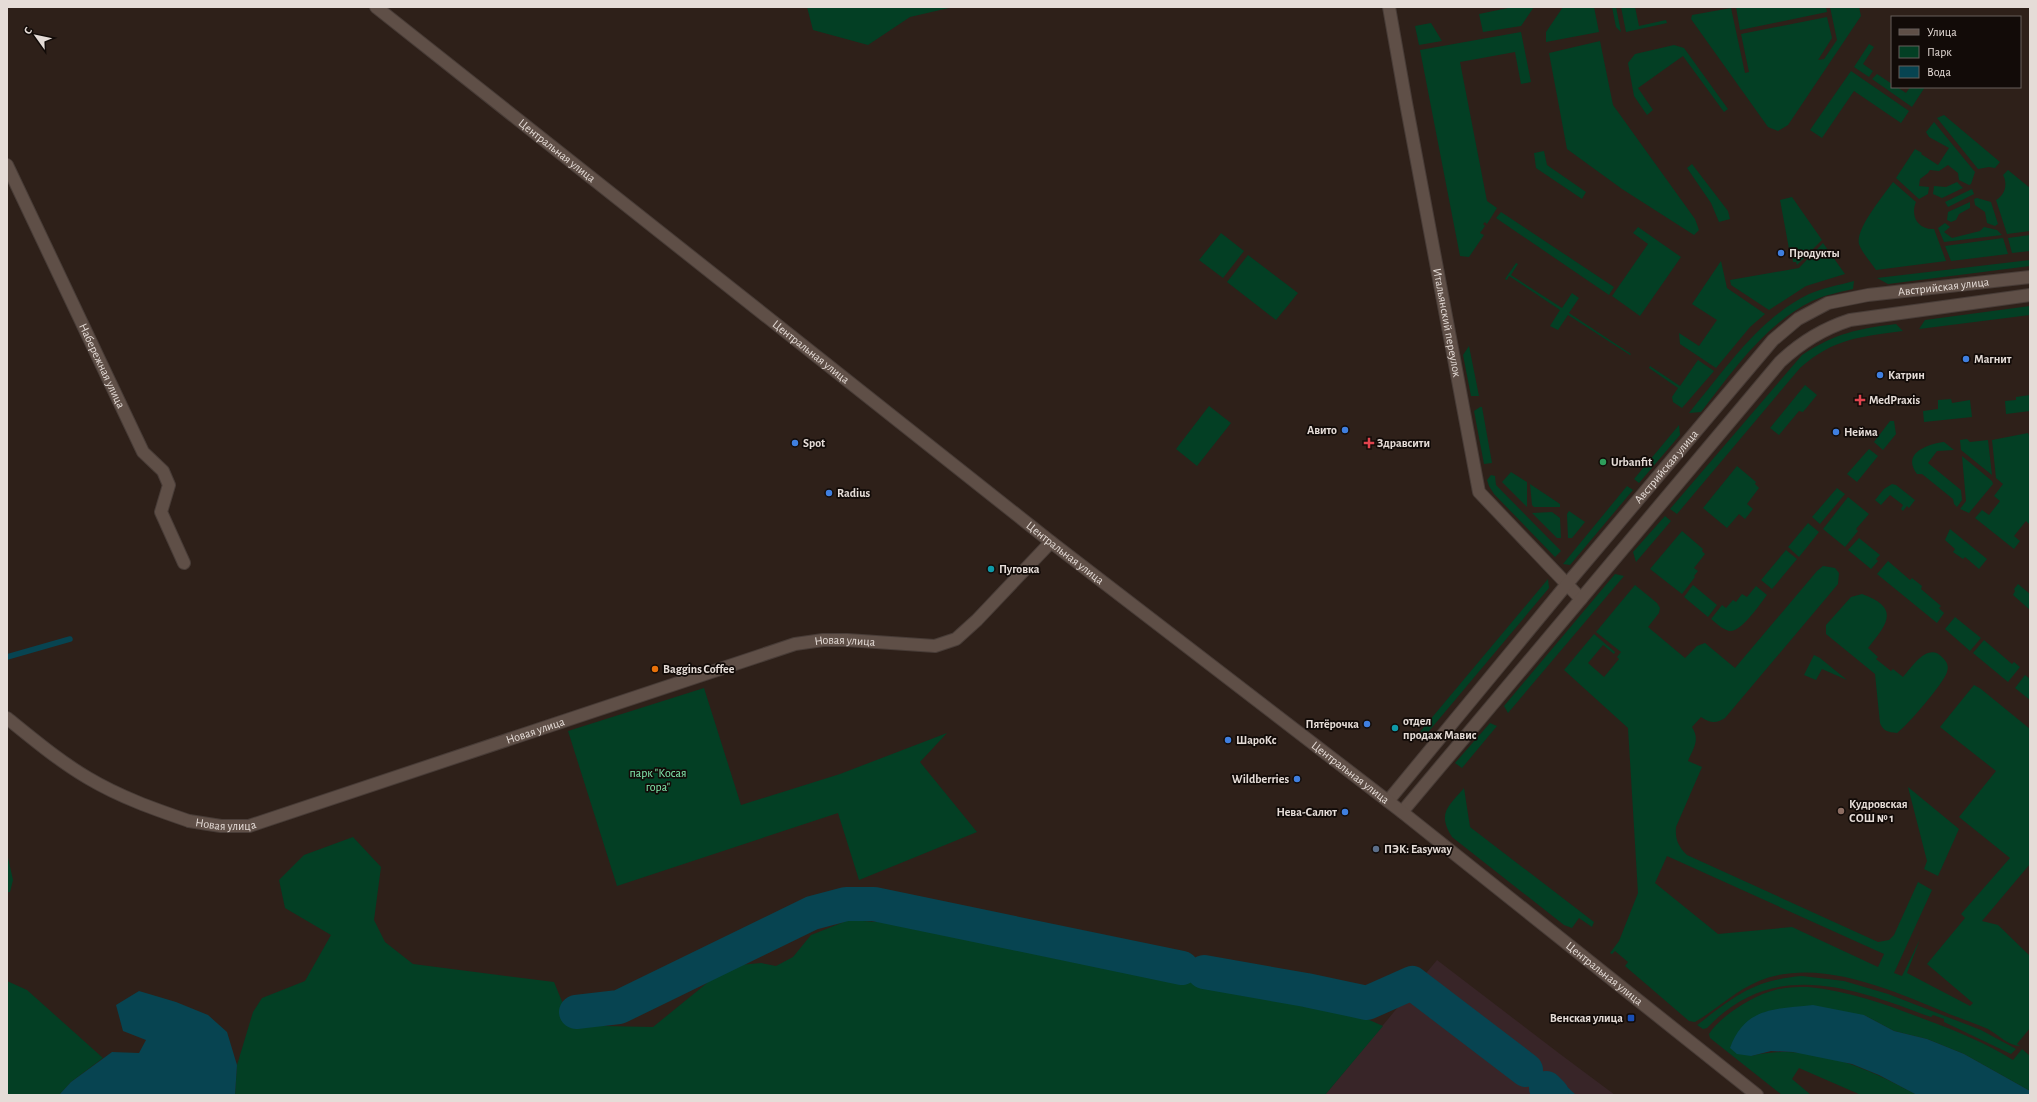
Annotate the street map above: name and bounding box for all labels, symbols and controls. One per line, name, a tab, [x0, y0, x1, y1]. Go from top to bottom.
north arrow	[16, 16, 56, 56]
legend	[1891, 16, 2021, 88]
text: С	[22, 25, 34, 36]
text: Улица	[1927, 26, 1957, 38]
text: Парк	[1927, 46, 1952, 58]
text: Вода	[1927, 66, 1951, 78]
street label: Центральная улица	[516, 116, 598, 185]
place label: Продукты	[1789, 247, 1840, 260]
marker: Продукты	[1776, 248, 1786, 258]
street label: Итальянский переулок	[1431, 267, 1463, 379]
street label: Австрийская улица	[1897, 276, 1990, 298]
street label: Центральная улица	[770, 318, 852, 386]
street label: Набережная улица	[77, 321, 128, 410]
place label: Магнит	[1974, 353, 2012, 365]
marker: Магнит	[1961, 354, 1971, 364]
place label: Катрин	[1888, 369, 1925, 381]
marker: Катрин	[1875, 370, 1885, 380]
marker: MedPraxis	[1854, 394, 1866, 406]
place label: MedPraxis	[1869, 394, 1920, 406]
place label: Авито	[1307, 424, 1337, 436]
marker: Авито	[1340, 425, 1350, 435]
place label: Нейма	[1844, 426, 1878, 438]
street label: Австрийская улица	[1632, 427, 1701, 506]
marker: Нейма	[1831, 427, 1841, 437]
place label: Spot	[803, 437, 825, 449]
place label: Здравсити	[1377, 437, 1430, 449]
marker: Spot	[790, 438, 800, 448]
marker: Здравсити	[1364, 438, 1374, 448]
place label: Urbanfit	[1611, 456, 1652, 468]
marker: Urbanfit	[1598, 457, 1608, 467]
place label: Radius	[837, 487, 870, 499]
marker: Radius	[824, 488, 834, 498]
street label: Центральная улица	[1024, 519, 1107, 587]
place label: Пуговка	[999, 563, 1040, 576]
marker: Пуговка	[986, 564, 996, 574]
street label: Новая улица	[813, 634, 876, 648]
place label: Baggins Coffee	[663, 663, 735, 675]
marker: Baggins Coffee	[650, 664, 660, 674]
street label: Новая улица	[504, 715, 567, 746]
place label: отдел продаж Мавис	[1403, 715, 1477, 741]
place label: Пятёрочка	[1306, 718, 1359, 730]
marker: Пятёрочка	[1362, 719, 1372, 729]
marker: отдел продаж Мавис	[1390, 723, 1400, 733]
place label: ШароКс	[1236, 734, 1277, 746]
marker: ШароКс	[1223, 735, 1233, 745]
street label: Центральная улица	[1309, 739, 1392, 806]
park label: парк "Косая гора"	[630, 767, 686, 793]
place label: Wildberries	[1232, 773, 1289, 785]
marker: Wildberries	[1292, 774, 1302, 784]
place label: Кудровская СОШ № 1	[1849, 798, 1908, 824]
place label: Нева-Салют	[1276, 806, 1337, 818]
marker: Кудровская СОШ № 1	[1836, 806, 1846, 816]
marker: Нева-Салют	[1340, 807, 1350, 817]
street label: Новая улица	[194, 816, 258, 833]
place label: ПЭК: Easyway	[1384, 843, 1452, 856]
marker: ПЭК: Easyway	[1371, 844, 1381, 854]
street label: Центральная улица	[1564, 939, 1646, 1008]
place label: Венская улица	[1550, 1012, 1623, 1025]
marker: Венская улица	[1626, 1013, 1636, 1023]

